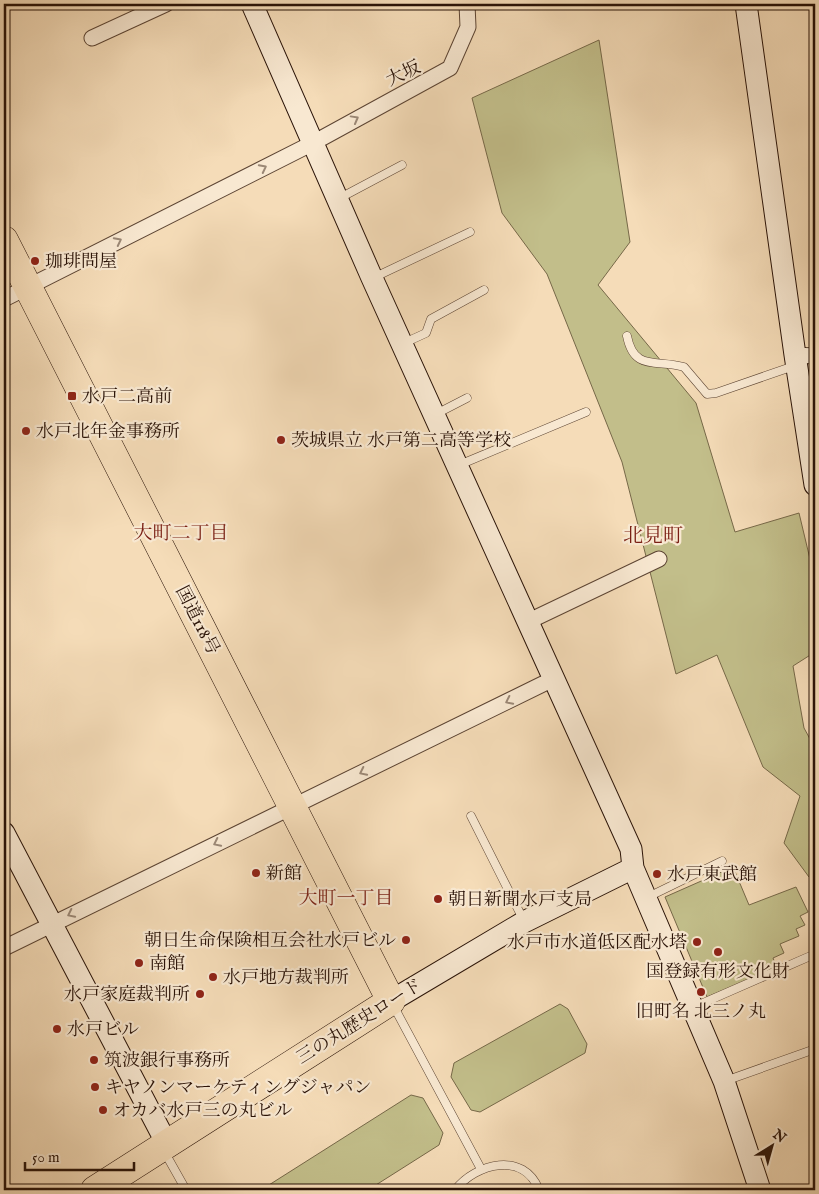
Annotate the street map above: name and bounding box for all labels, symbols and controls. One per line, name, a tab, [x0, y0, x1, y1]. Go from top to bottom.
street label: 大坂	[382, 56, 425, 93]
one-way arrow	[350, 115, 359, 125]
one-way arrow	[258, 164, 267, 174]
one-way arrow	[113, 237, 122, 247]
place label: 珈琲問屋	[45, 251, 117, 274]
marker: 珈琲問屋	[29, 255, 41, 267]
place label: 水戸二高前	[82, 386, 172, 409]
marker: 水戸二高前	[66, 390, 78, 402]
place label: 水戸北年金事務所	[36, 421, 180, 444]
marker: 水戸北年金事務所	[20, 425, 32, 437]
place label: 茨城県立 水戸第二高等学校	[291, 430, 511, 453]
marker: 茨城県立 水戸第二高等学校	[275, 434, 287, 446]
district label: 大町二丁目	[133, 522, 229, 546]
district label: 北見町	[623, 524, 683, 549]
street label: 国道118号	[170, 582, 224, 659]
one-way arrow	[506, 695, 515, 705]
one-way arrow	[360, 766, 369, 776]
one-way arrow	[213, 837, 222, 847]
place label: 新館	[266, 863, 302, 886]
place label: 水戸東武館	[667, 864, 757, 887]
marker: 新館	[250, 867, 262, 879]
marker: 水戸東武館	[651, 868, 663, 880]
district label: 大町一丁目	[298, 887, 394, 911]
place label: 朝日新聞水戸支局	[448, 889, 592, 912]
marker: 朝日新聞水戸支局	[432, 893, 444, 905]
one-way arrow	[67, 908, 76, 918]
place label: 朝日生命保険相互会社水戸ビル	[144, 930, 396, 953]
place label: 水戸市水道低区配水塔	[507, 932, 687, 955]
marker: 朝日生命保険相互会社水戸ビル	[400, 934, 412, 946]
marker: 水戸市水道低区配水塔	[691, 936, 703, 948]
marker: 国登録有形文化財	[712, 946, 724, 958]
place label: 南館	[149, 953, 185, 976]
marker: 南館	[133, 957, 145, 969]
place label: 国登録有形文化財	[646, 961, 790, 984]
place label: 水戸地方裁判所	[223, 967, 349, 990]
marker: 水戸地方裁判所	[207, 971, 219, 983]
street label: 三の丸歴史ロード	[293, 974, 427, 1070]
place label: 水戸家庭裁判所	[64, 984, 190, 1007]
marker: 旧町名 北三ノ丸	[695, 986, 707, 998]
marker: 水戸家庭裁判所	[194, 988, 206, 1000]
place label: 旧町名 北三ノ丸	[636, 1001, 766, 1024]
place label: 水戸ビル	[67, 1019, 139, 1042]
marker: 水戸ビル	[51, 1023, 63, 1035]
place label: 筑波銀行事務所	[104, 1050, 230, 1073]
marker: 筑波銀行事務所	[88, 1054, 100, 1066]
place label: キヤノンマーケティングジャパン	[105, 1077, 371, 1100]
marker: キヤノンマーケティングジャパン	[89, 1081, 101, 1093]
place label: オカバ水戸三の丸ビル	[113, 1100, 292, 1123]
marker: オカバ水戸三の丸ビル	[97, 1104, 109, 1116]
north arrow	[746, 1122, 796, 1172]
text: N	[768, 1125, 789, 1147]
scale bar	[25, 1139, 134, 1171]
text: 50 m	[32, 1148, 60, 1167]

